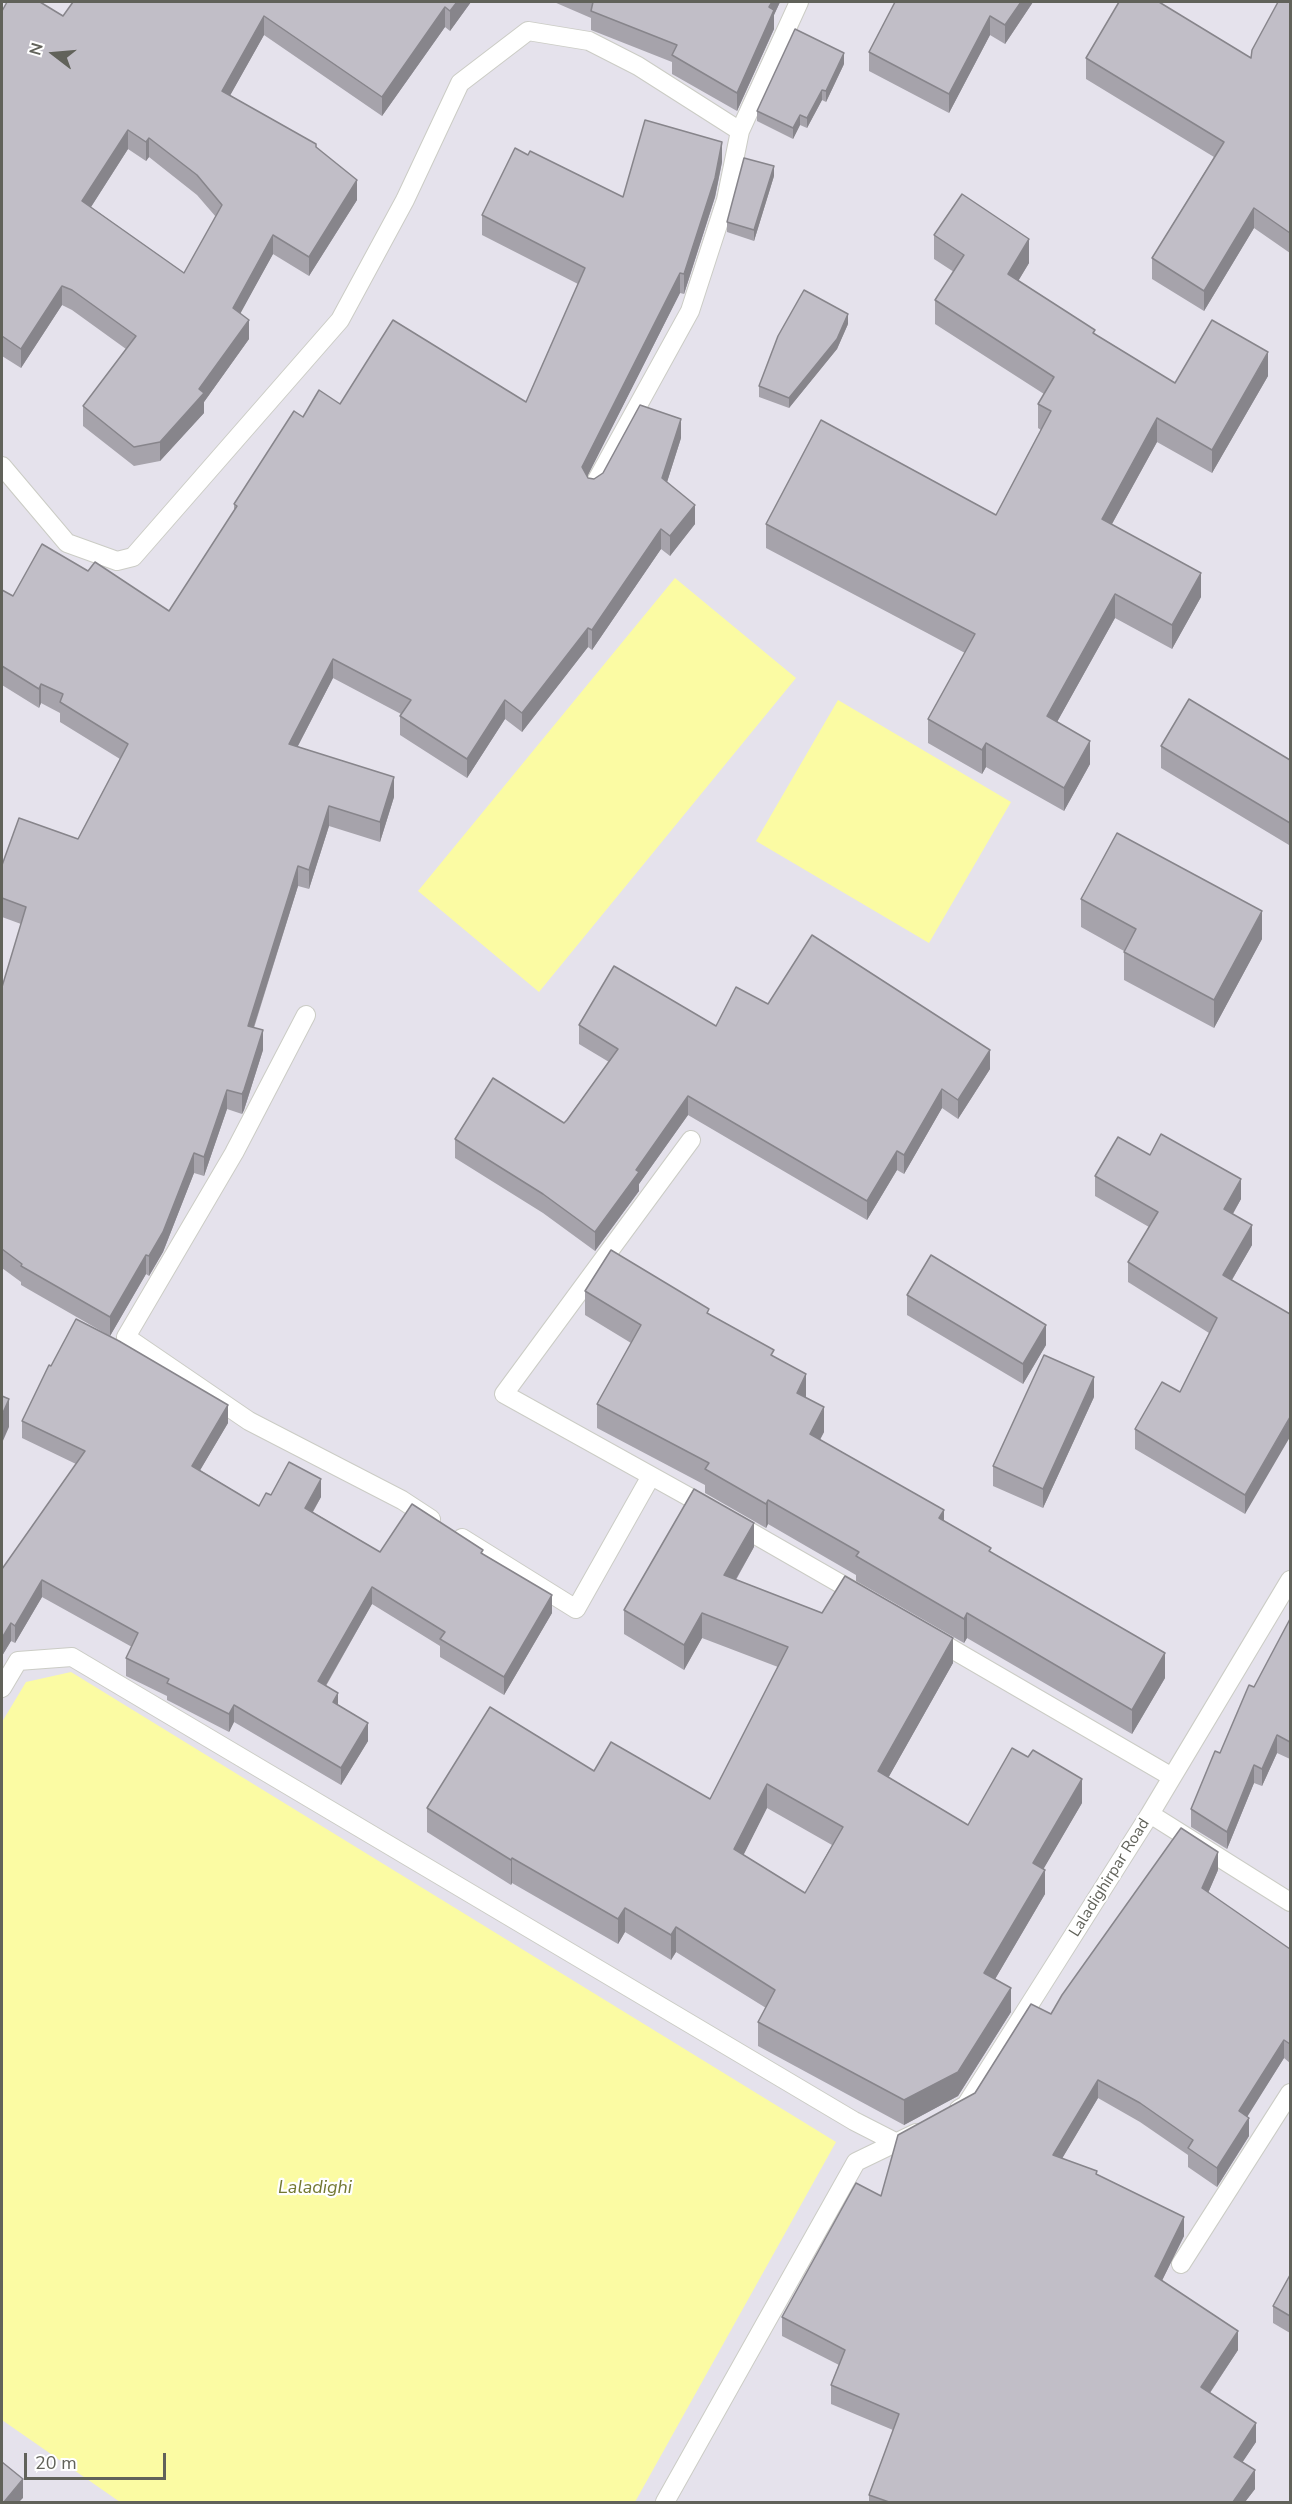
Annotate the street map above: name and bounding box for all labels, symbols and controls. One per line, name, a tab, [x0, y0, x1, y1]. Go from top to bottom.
north arrow	[24, 24, 84, 84]
text: N	[24, 40, 49, 58]
street label: Laladighirpar Road	[1066, 1815, 1154, 1941]
water label: Laladighi	[278, 2178, 352, 2200]
scale bar	[27, 2441, 170, 2479]
text: 20 m	[35, 2451, 77, 2475]

